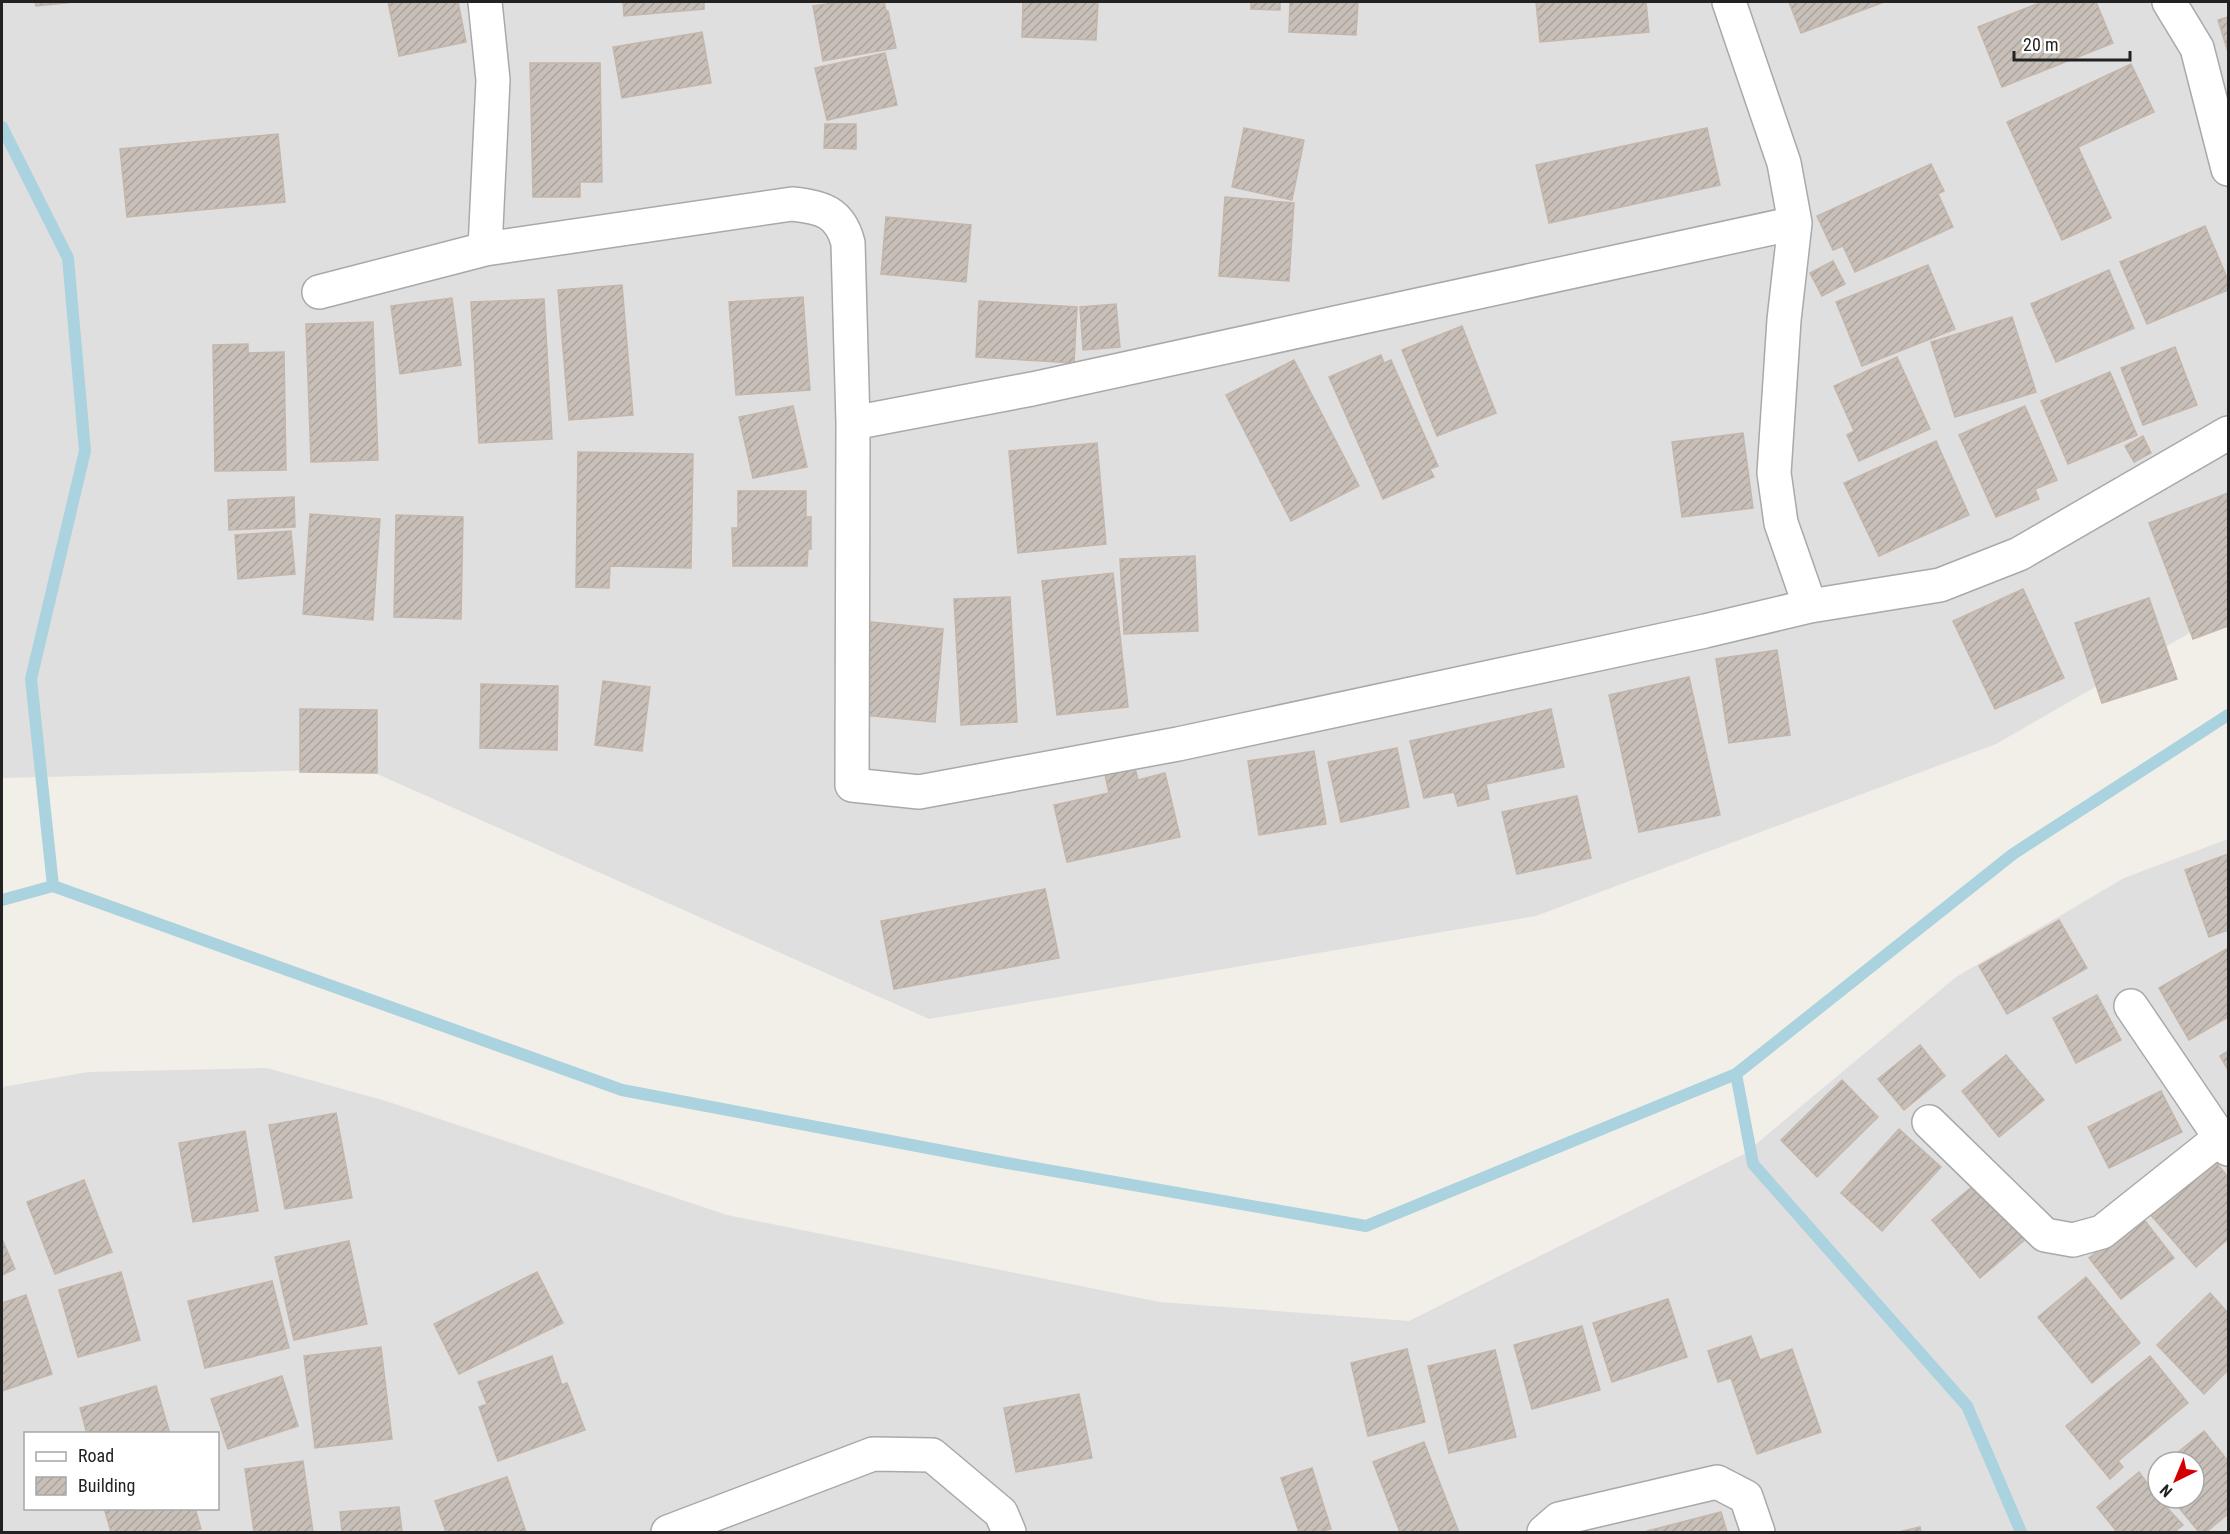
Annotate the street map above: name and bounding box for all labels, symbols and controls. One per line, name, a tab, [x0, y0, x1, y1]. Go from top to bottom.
scale bar	[2014, 24, 2130, 62]
text: 20 m	[2023, 34, 2058, 55]
legend	[24, 1432, 219, 1510]
text: Road	[78, 1445, 114, 1466]
north arrow	[2146, 1450, 2206, 1510]
text: Building	[78, 1475, 135, 1496]
text: N	[2156, 1480, 2176, 1501]

